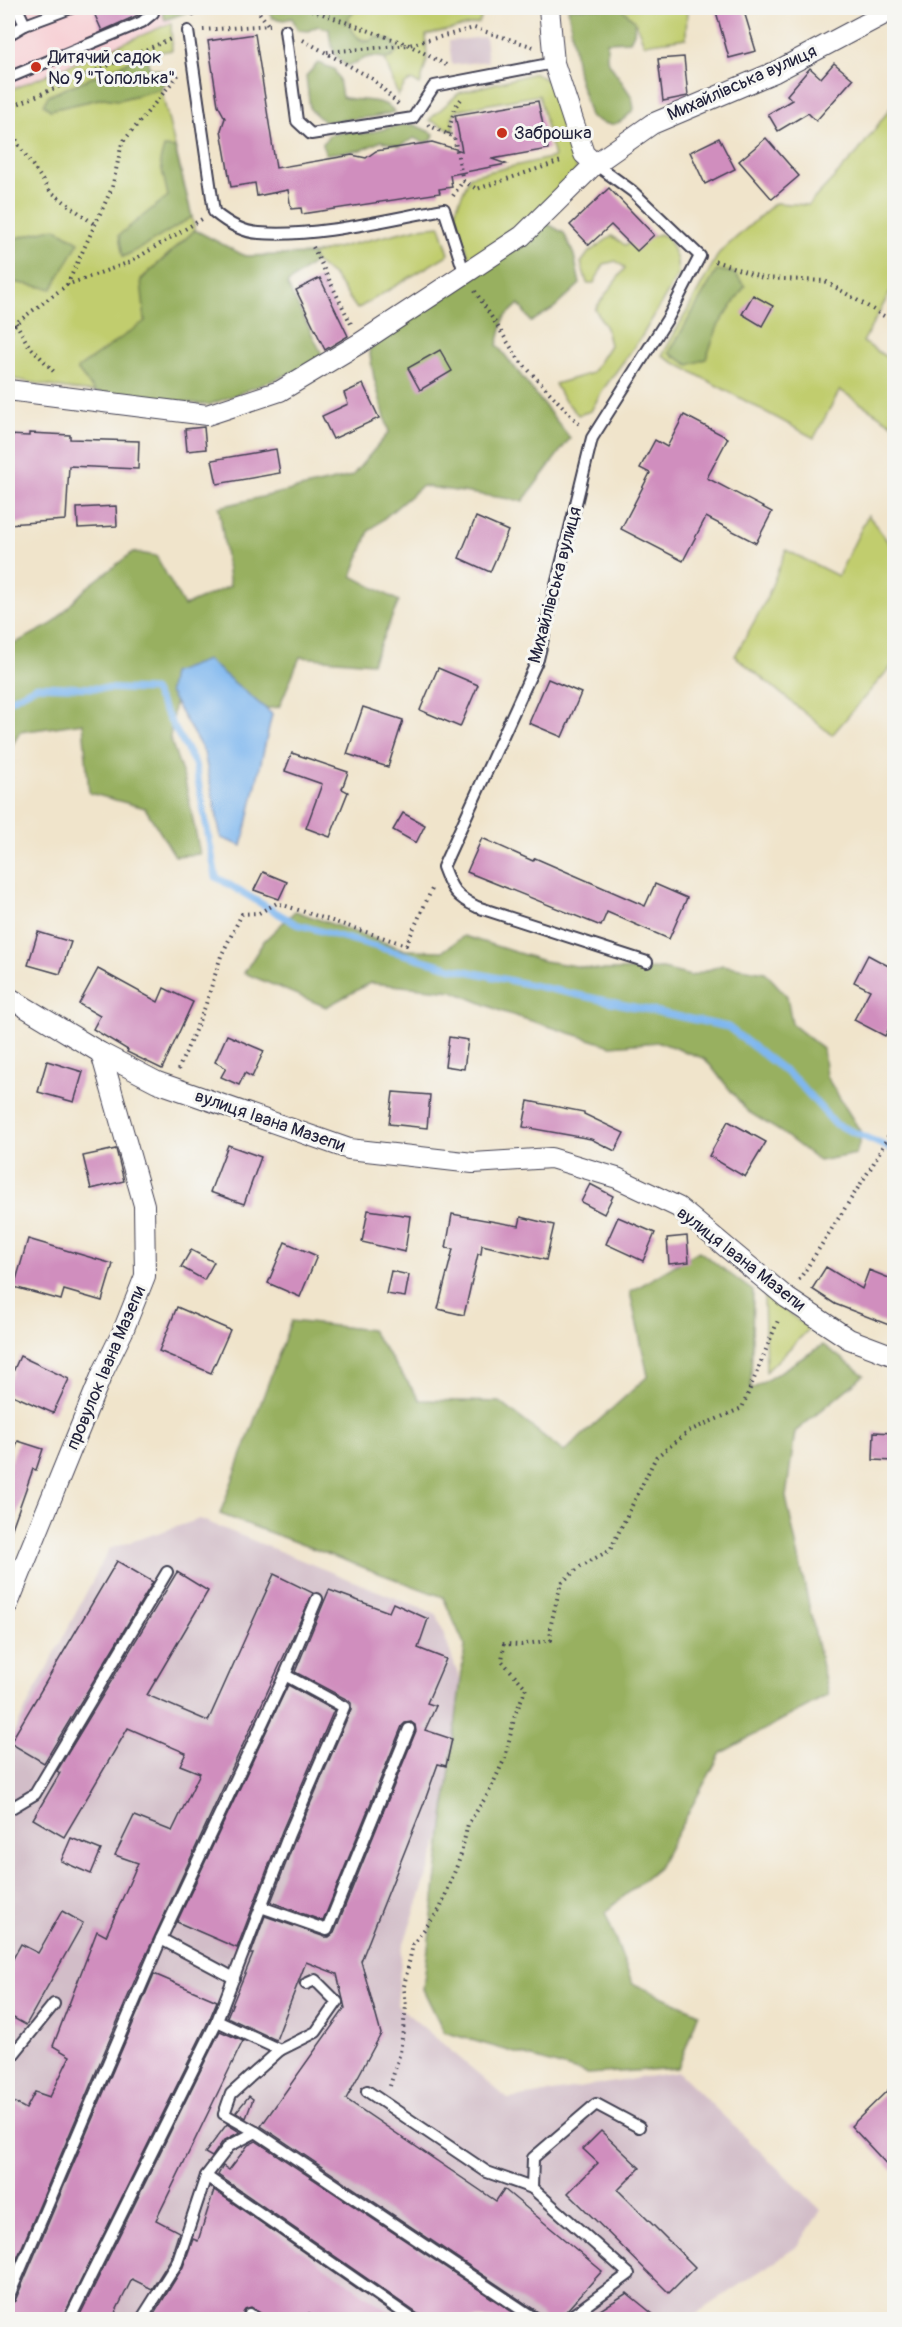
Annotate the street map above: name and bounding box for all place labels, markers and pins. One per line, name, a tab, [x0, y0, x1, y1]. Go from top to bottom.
place label: Дитячий садок № 9 "Тополька"	[47, 46, 175, 90]
marker: Дитячий садок № 9 "Тополька"	[29, 60, 43, 74]
place label: Заброшка	[514, 122, 592, 145]
marker: Заброшка	[495, 126, 509, 140]

